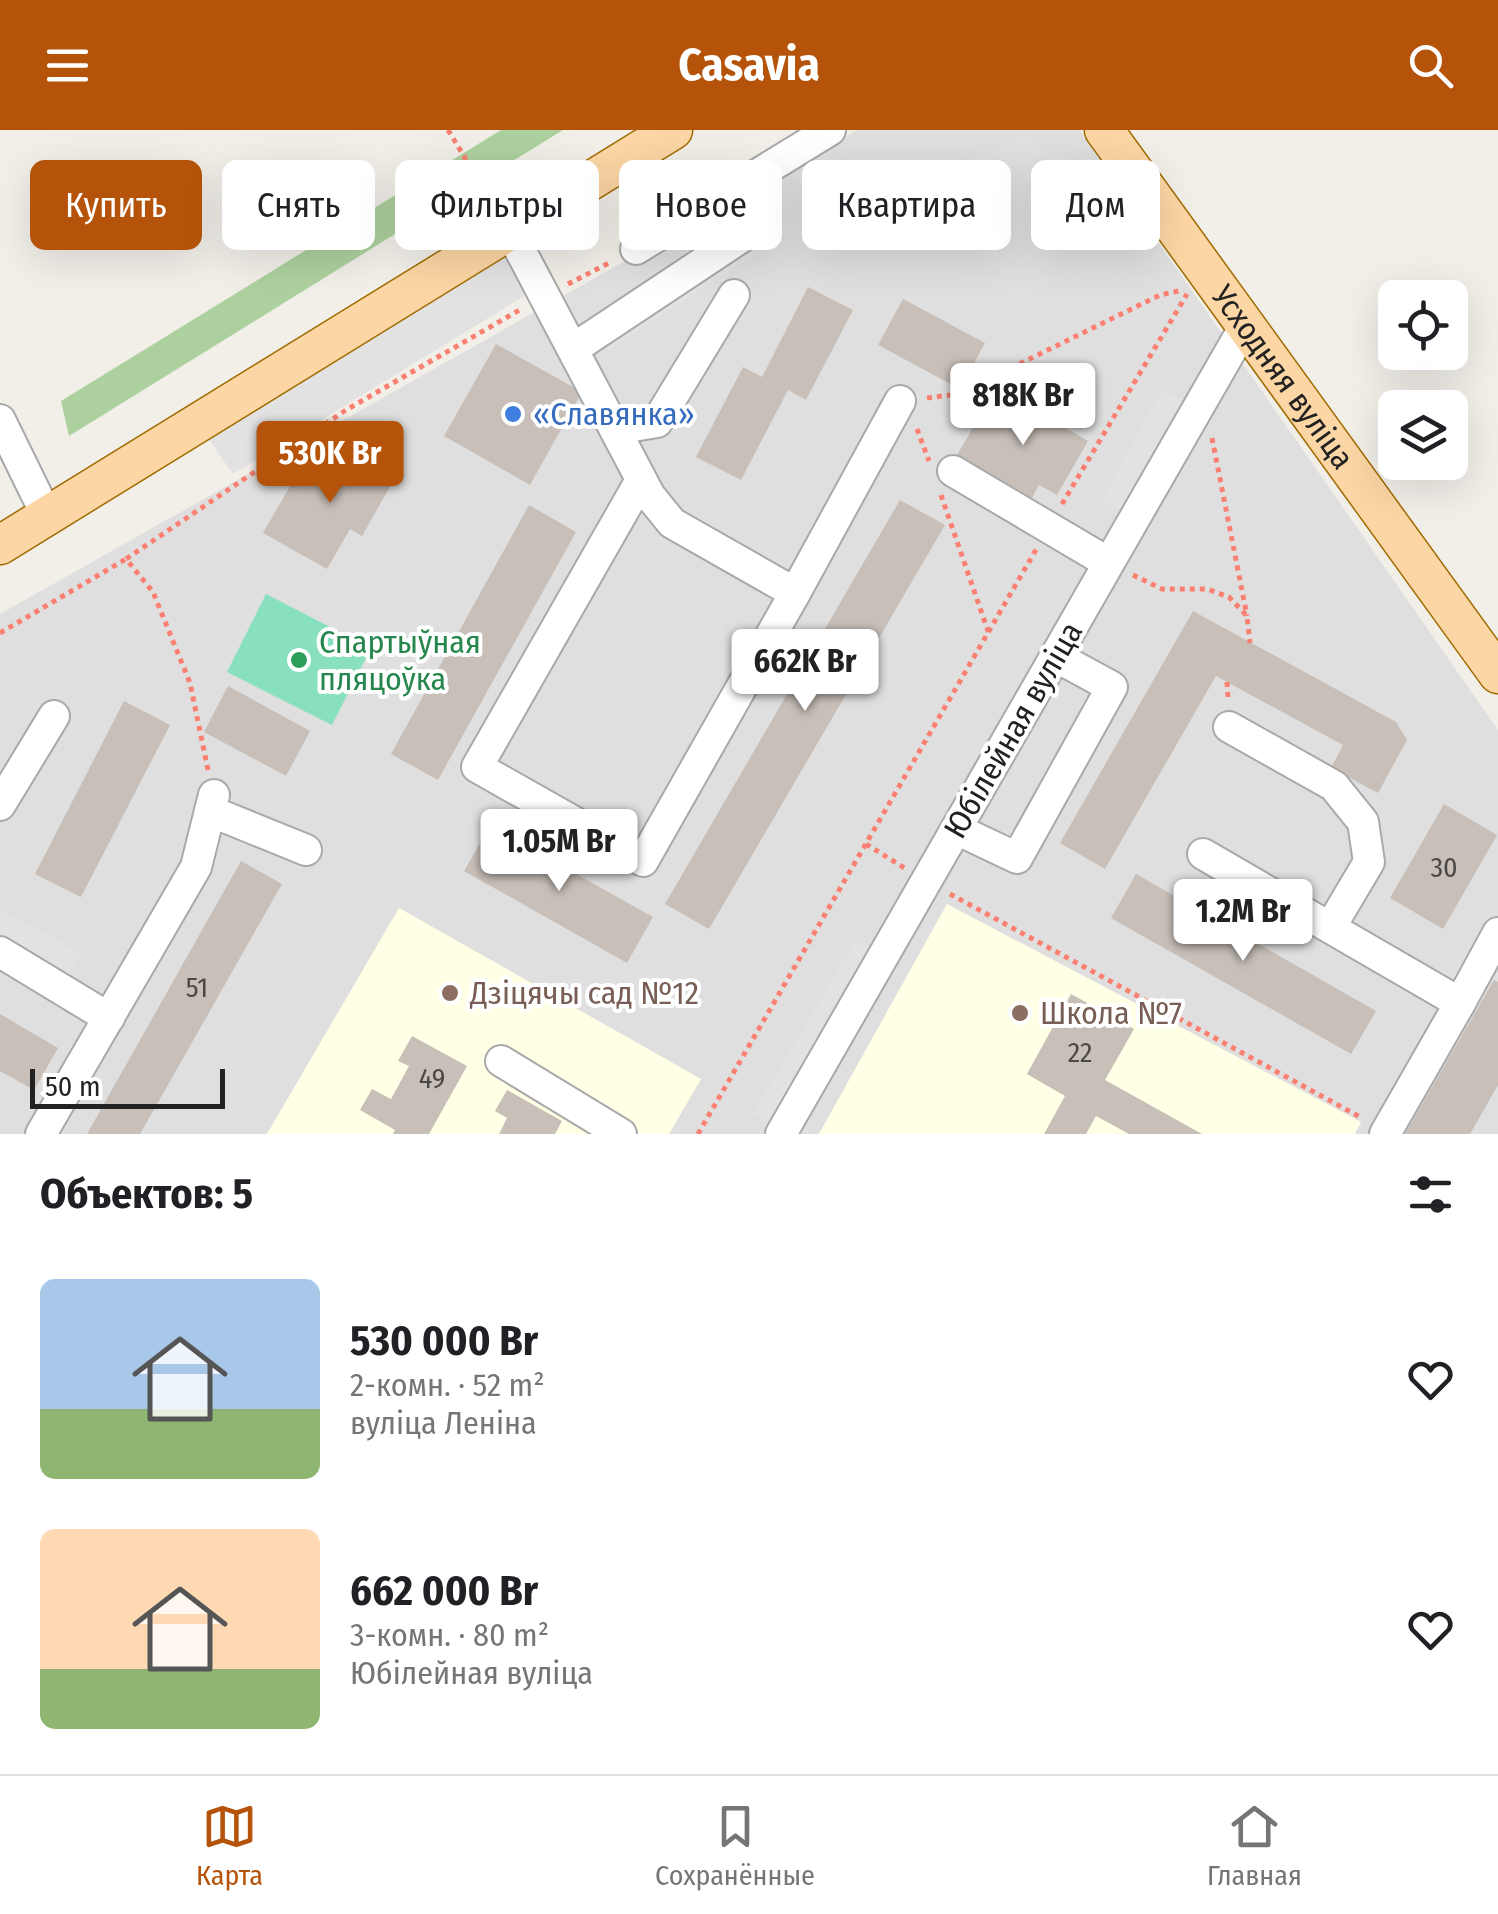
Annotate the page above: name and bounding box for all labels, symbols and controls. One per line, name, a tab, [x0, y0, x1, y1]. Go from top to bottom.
icon: menu	[40, 38, 95, 93]
text: Casavia	[678, 38, 820, 92]
icon: search	[1403, 38, 1458, 93]
chip: Купить	[30, 160, 202, 250]
chip: Снять	[222, 160, 375, 250]
chip: Фильтры	[395, 160, 599, 250]
chip: Новое	[619, 160, 782, 250]
chip: Квартира	[802, 160, 1011, 250]
chip: Дом	[1031, 160, 1160, 250]
street label: Усходняя вуліца	[1203, 277, 1362, 476]
map controls	[1378, 280, 1468, 480]
button: locate	[1378, 280, 1468, 370]
pin: 818K Br	[931, 363, 1115, 448]
text: 818K Br	[972, 376, 1074, 414]
button: layers	[1378, 390, 1468, 480]
place label: «Славянка»	[533, 395, 695, 433]
marker: «Славянка»	[502, 403, 524, 425]
pin: 530K Br	[238, 421, 422, 506]
text: 530K Br	[279, 434, 381, 472]
street label: Юбілейная вуліца	[936, 615, 1090, 845]
place label: Спартыўная пляцоўка	[319, 623, 481, 698]
pin: 662K Br	[713, 629, 897, 714]
text: 662K Br	[754, 642, 856, 680]
marker: Спартыўная пляцоўка	[288, 649, 310, 671]
pin: 1.05M Br	[456, 809, 662, 894]
text: 1.05M Br	[503, 822, 615, 860]
house number: 30	[1430, 851, 1458, 884]
pin: 1.2M Br	[1151, 879, 1335, 964]
text: 1.2M Br	[1196, 892, 1290, 930]
house number: 51	[186, 971, 208, 1004]
place label: Дзіцячы сад №12	[469, 974, 699, 1012]
marker: Дзіцячы сад №12	[439, 982, 461, 1004]
place label: Школа №7	[1040, 994, 1182, 1032]
marker: Школа №7	[1009, 1002, 1031, 1024]
house number: 22	[1068, 1036, 1092, 1069]
house number: 49	[419, 1062, 445, 1095]
scale bar	[30, 1064, 225, 1108]
text: 50 m	[45, 1070, 101, 1103]
icon: filters	[1403, 1167, 1458, 1222]
text: Объектов: 5	[40, 1169, 253, 1219]
text: 530 000 Br	[350, 1316, 538, 1366]
icon: home	[120, 1319, 240, 1439]
icon: heart	[1403, 1352, 1458, 1407]
text: 2-комн. · 52 m²	[350, 1366, 545, 1404]
text: вуліца Леніна	[350, 1404, 537, 1442]
text: 662 000 Br	[350, 1566, 538, 1616]
icon: home	[120, 1569, 240, 1689]
icon: heart	[1403, 1602, 1458, 1657]
text: 3-комн. · 80 m²	[350, 1616, 549, 1654]
text: Юбілейная вуліца	[350, 1654, 593, 1692]
tab: Карта	[196, 1799, 263, 1892]
tab: Сохранённые	[655, 1799, 815, 1892]
tab: Главная	[1207, 1799, 1302, 1892]

